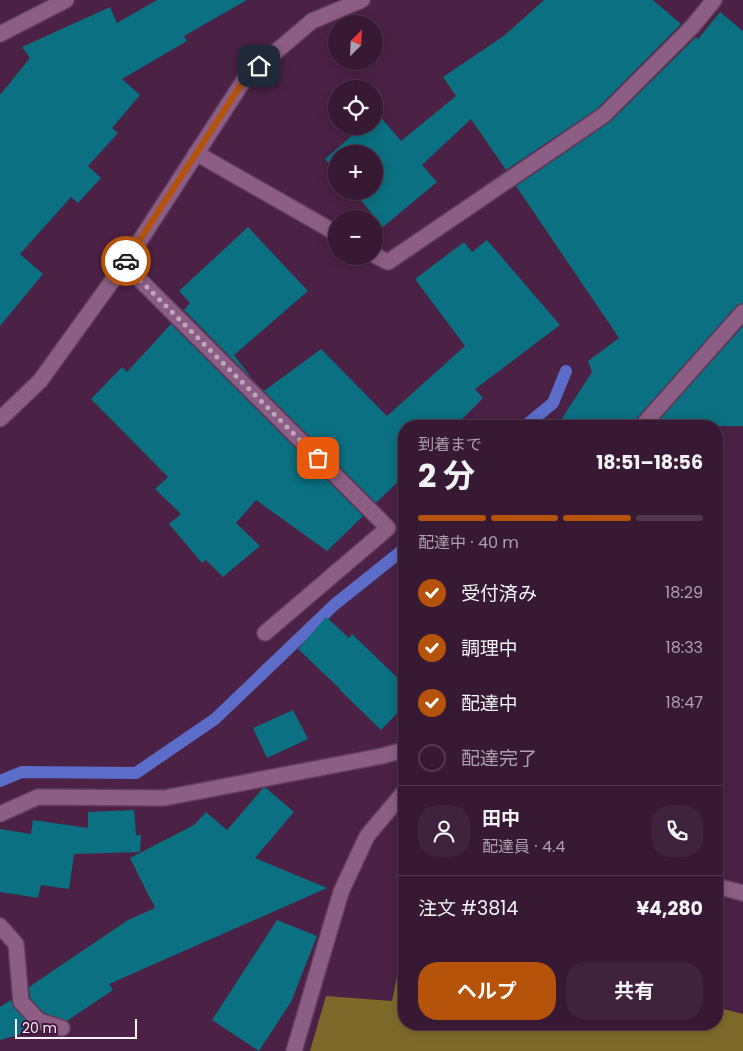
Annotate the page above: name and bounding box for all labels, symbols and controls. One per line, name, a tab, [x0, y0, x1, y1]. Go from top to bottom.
north arrow	[328, 15, 382, 70]
map controls	[328, 15, 383, 265]
pin	[238, 45, 280, 87]
icon: home	[245, 52, 273, 80]
button: locate	[328, 80, 383, 135]
button: +	[328, 145, 383, 200]
button: −	[328, 210, 383, 265]
courier	[101, 236, 151, 286]
icon: car	[112, 247, 140, 275]
text: 到着まで	[418, 433, 482, 456]
pin	[297, 437, 339, 479]
icon: bag	[304, 444, 332, 472]
text: 18:51–18:56	[596, 449, 703, 476]
text: 2 分	[418, 453, 475, 498]
text: 配達中 · 40 m	[418, 531, 519, 554]
icon: check	[418, 579, 446, 607]
text: 受付済み	[461, 580, 537, 607]
text: 18:29	[665, 581, 703, 604]
icon: check	[418, 634, 446, 662]
text: 調理中	[461, 635, 518, 662]
text: 18:33	[666, 636, 703, 659]
icon: check	[418, 689, 446, 717]
text: 配達中	[461, 690, 518, 717]
text: 18:47	[666, 691, 703, 714]
text: 配達完了	[461, 745, 537, 772]
button: person	[418, 805, 470, 857]
text: 田中	[482, 805, 520, 832]
button: phone	[651, 805, 703, 857]
text: 配達員 · 4.4	[482, 835, 565, 858]
text: 注文 #3814	[418, 895, 518, 922]
text: ¥4,280	[636, 895, 703, 922]
button: ヘルプ	[418, 962, 556, 1020]
button: 共有	[566, 962, 703, 1020]
scale bar	[15, 1016, 138, 1039]
text: 20 m	[22, 1018, 57, 1038]

